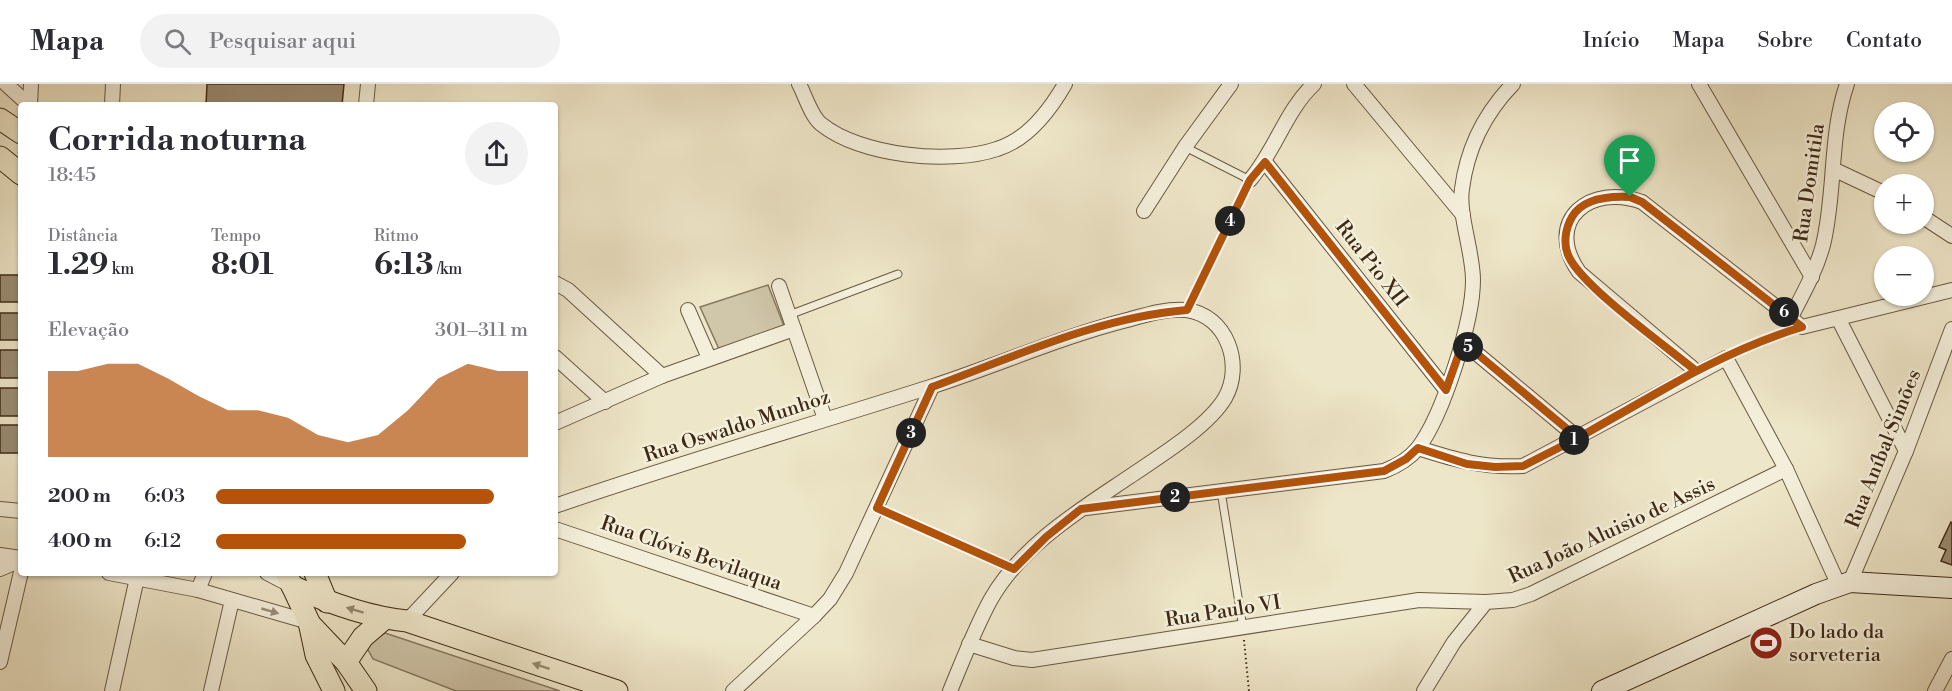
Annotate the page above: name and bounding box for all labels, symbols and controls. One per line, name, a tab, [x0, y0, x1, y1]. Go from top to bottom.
search box	[140, 14, 560, 68]
text: Mapa	[30, 24, 104, 59]
icon: search	[161, 25, 194, 58]
text: Pesquisar aqui	[209, 28, 356, 55]
text: Início	[1583, 28, 1640, 54]
text: Mapa	[1673, 28, 1725, 54]
text: Sobre	[1758, 28, 1813, 54]
text: Contato	[1846, 28, 1922, 54]
map controls	[1874, 102, 1934, 306]
button: locate	[1874, 102, 1934, 162]
text: Corrida noturna	[48, 120, 306, 161]
street label: Rua Domitila	[1789, 121, 1831, 244]
button: share	[465, 122, 528, 185]
pin	[1604, 135, 1655, 197]
icon: arrive	[1613, 144, 1646, 177]
text: 18:45	[48, 163, 96, 188]
button: +	[1874, 174, 1934, 234]
pin: 4	[1215, 206, 1245, 236]
text: 4	[1225, 211, 1235, 231]
street label: Rua Pio XII	[1329, 215, 1413, 313]
text: Distância	[48, 226, 118, 246]
text: Tempo	[211, 226, 261, 246]
text: Ritmo	[374, 226, 419, 246]
text: 1.29	[48, 246, 109, 284]
text: 8:01	[211, 246, 274, 284]
text: 6:13	[374, 246, 434, 284]
button: −	[1874, 246, 1934, 306]
text: km	[109, 259, 134, 279]
text: /km	[434, 259, 462, 279]
pin: 6	[1769, 297, 1799, 327]
text: 6	[1779, 302, 1789, 322]
text: Elevação	[48, 318, 129, 343]
text: 301–311 m	[435, 318, 528, 343]
pin: 5	[1453, 332, 1483, 362]
text: 5	[1463, 337, 1473, 357]
street label: Rua Aníbal Simões	[1841, 366, 1927, 532]
street label: Rua Oswaldo Munhoz	[641, 385, 833, 469]
pin: 3	[896, 418, 926, 448]
text: 3	[906, 423, 916, 443]
pin: 1	[1559, 425, 1589, 455]
text: 1	[1570, 430, 1578, 450]
street label: Rua João Aluisio de Assis	[1505, 472, 1719, 590]
pin: 2	[1160, 482, 1190, 512]
text: 200 m	[48, 484, 111, 509]
text: 6:03	[144, 484, 185, 509]
text: 2	[1170, 487, 1180, 507]
street label: Rua Clóvis Bevilaqua	[597, 511, 786, 597]
text: 400 m	[48, 529, 112, 554]
text: 6:12	[144, 529, 181, 554]
street label: Rua Paulo VI	[1163, 590, 1283, 633]
one-way arrow	[346, 605, 364, 614]
one-way arrow	[261, 607, 279, 616]
place label: Do lado da sorveteria	[1789, 620, 1885, 668]
sports icon: Do lado da sorveteria	[1748, 625, 1784, 661]
one-way arrow	[532, 661, 550, 670]

